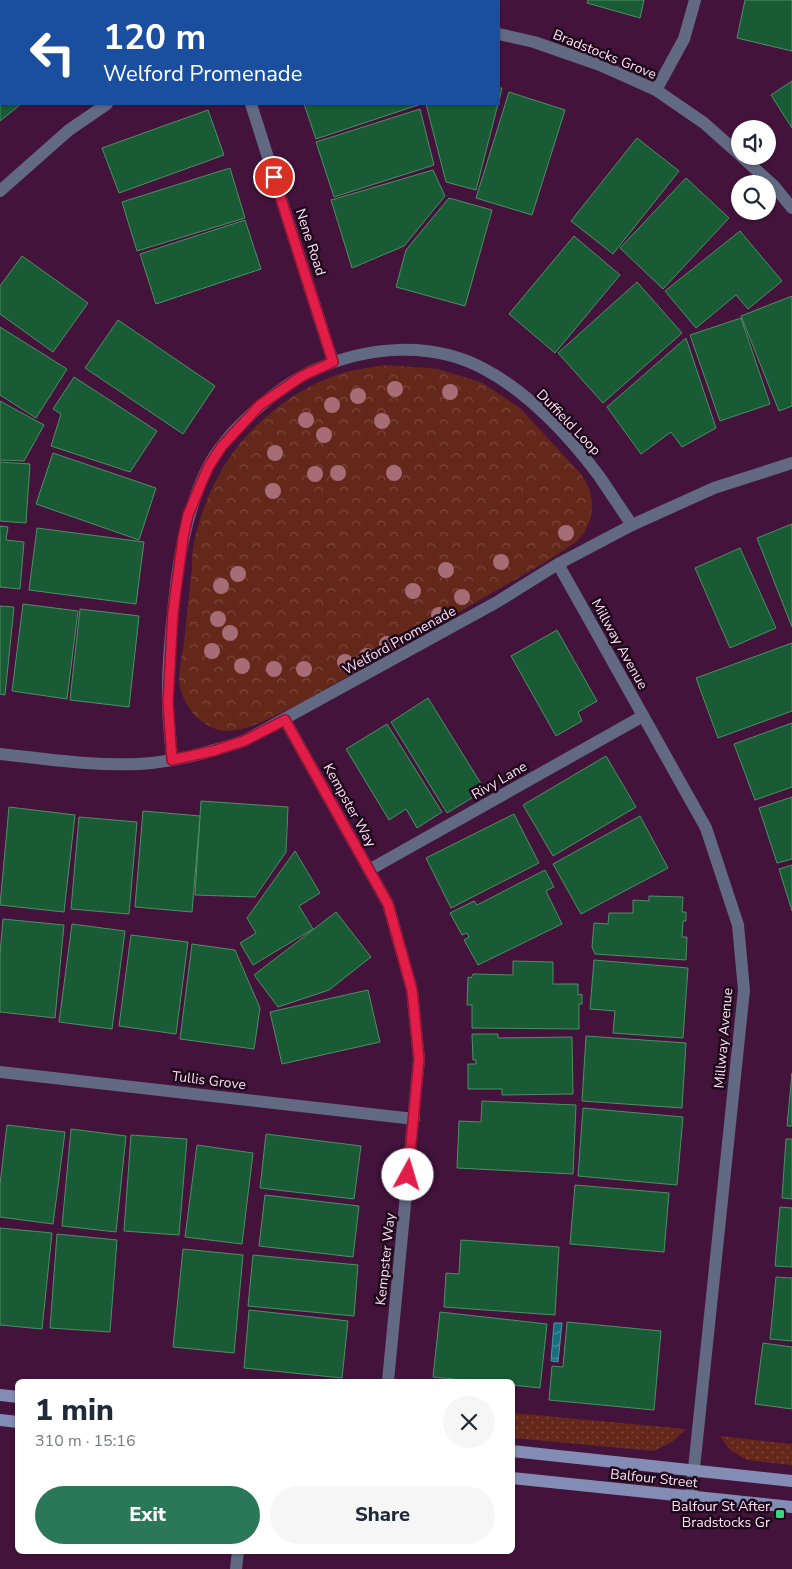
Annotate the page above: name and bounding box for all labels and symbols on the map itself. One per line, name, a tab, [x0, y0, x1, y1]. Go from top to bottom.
street label: Bradstocks Grove	[550, 25, 659, 84]
pin	[253, 156, 295, 198]
street label: Nene Road	[291, 206, 330, 278]
street label: Duffield Loop	[532, 385, 605, 460]
street label: Millway Avenue	[587, 596, 652, 693]
street label: Welford Promenade	[339, 601, 459, 679]
street label: Rivy Lane	[468, 757, 531, 804]
street label: Kempster Way	[319, 760, 381, 851]
street label: Millway Avenue	[710, 987, 737, 1089]
street label: Tullis Grove	[171, 1067, 247, 1094]
position arrow	[381, 1148, 433, 1200]
street label: Kempster Way	[371, 1211, 400, 1306]
street label: Balfour Street	[609, 1464, 699, 1493]
place label: Balfour St After Bradstocks Gr	[672, 1497, 770, 1532]
marker: Balfour St After Bradstocks Gr	[774, 1508, 786, 1520]

